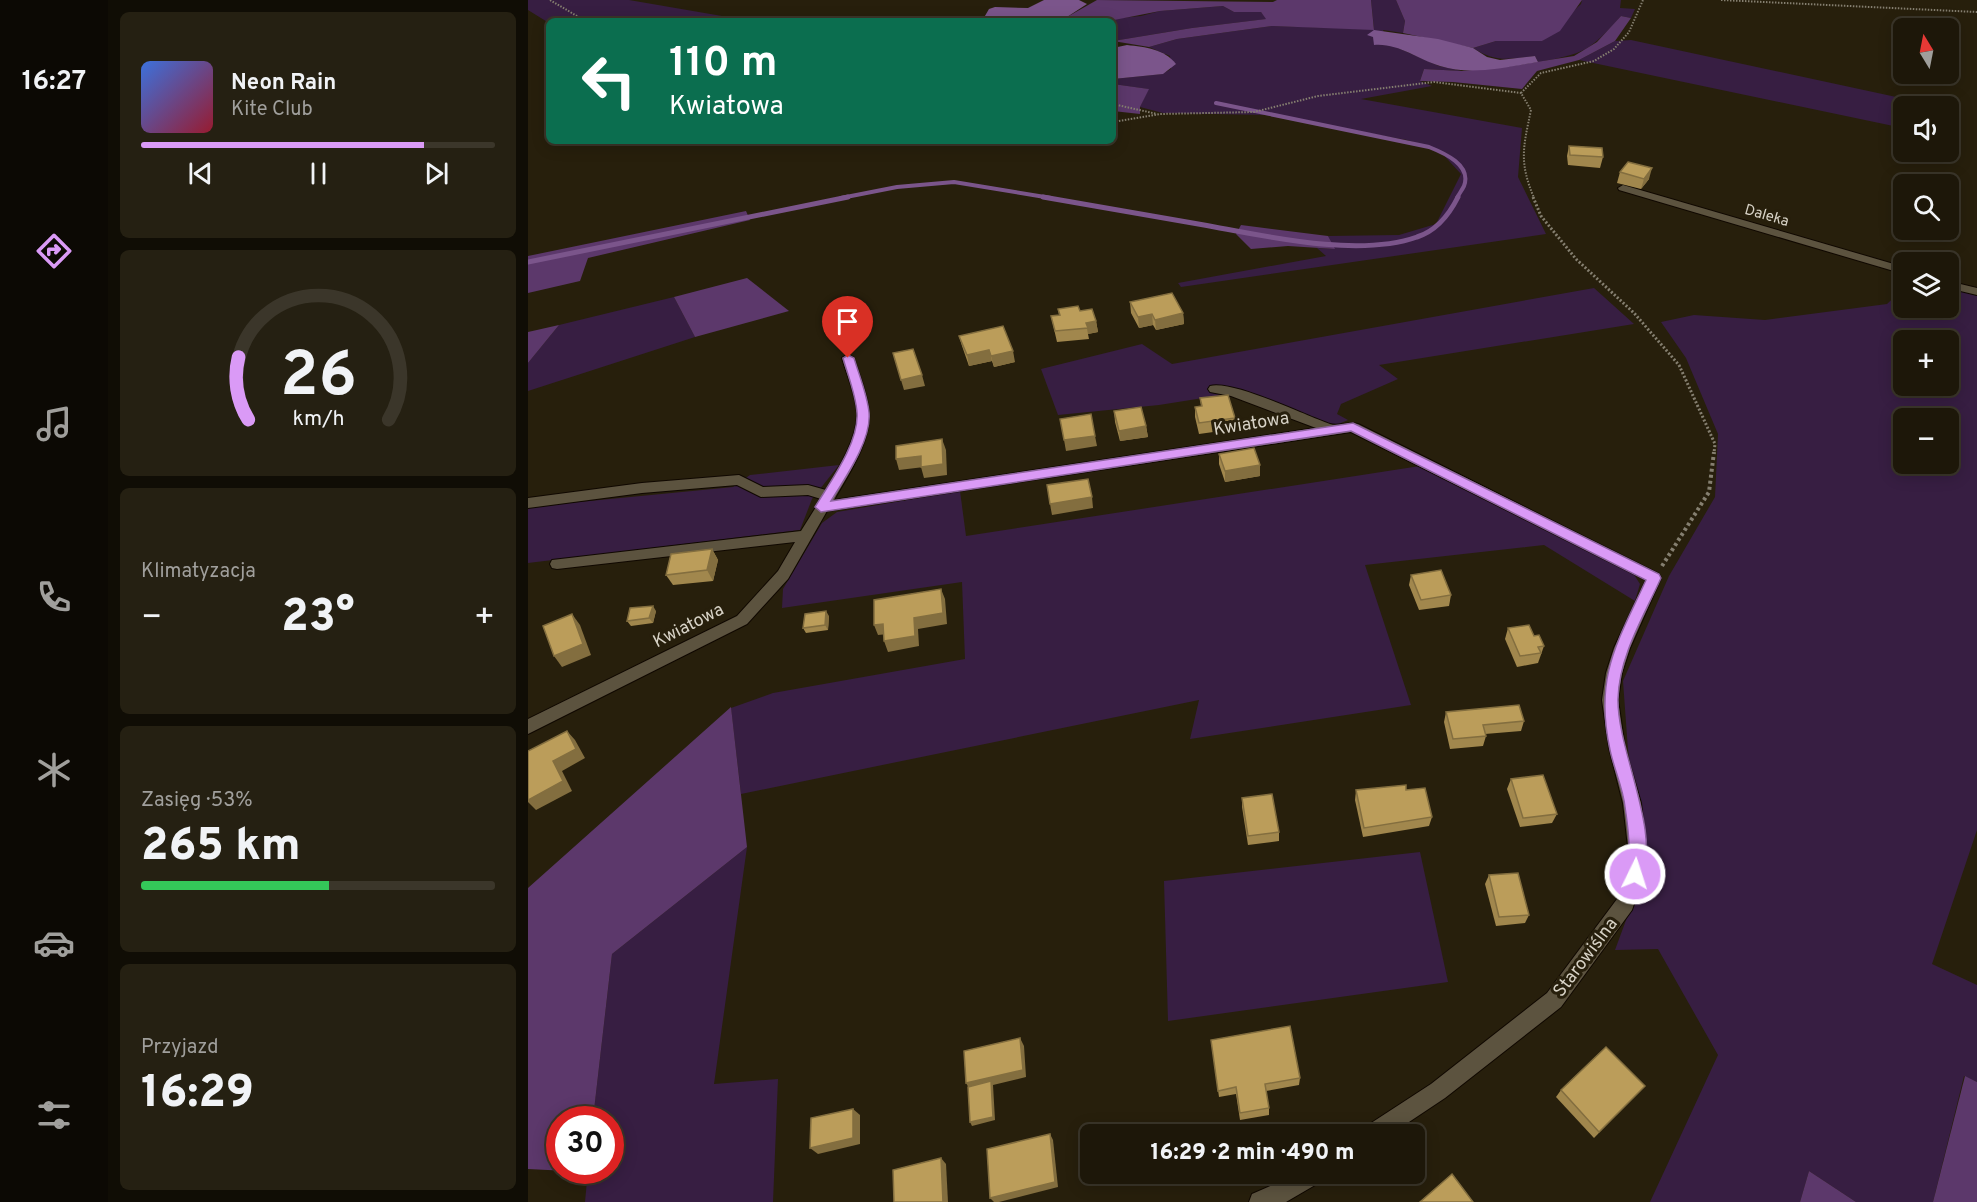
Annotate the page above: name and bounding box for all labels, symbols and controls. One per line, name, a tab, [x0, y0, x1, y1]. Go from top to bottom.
north arrow	[1893, 18, 1959, 84]
map controls	[1893, 18, 1959, 474]
text: 110 m	[669, 38, 778, 91]
icon: left	[570, 42, 648, 120]
text: 16:27	[22, 65, 86, 99]
text: Neon Rain	[231, 70, 336, 97]
text: Kwiatowa	[669, 90, 784, 124]
button: sound	[1893, 96, 1959, 162]
text: Kite Club	[231, 97, 313, 123]
icon: previous	[184, 157, 217, 190]
icon: pause	[302, 157, 335, 190]
icon: next	[420, 157, 453, 190]
button: search	[1893, 174, 1959, 240]
street label: Daleka	[1742, 201, 1791, 232]
icon: directions	[33, 230, 75, 272]
button: layers	[1893, 252, 1959, 318]
pin	[822, 296, 873, 358]
icon: arrive	[831, 305, 864, 338]
button: +	[1893, 330, 1959, 396]
text: 26	[280, 339, 356, 418]
icon: music	[33, 403, 75, 445]
text: km/h	[292, 406, 344, 433]
street label: Kwiatowa	[1212, 407, 1291, 442]
button: −	[1893, 408, 1959, 474]
text: Klimatyzacja	[141, 559, 256, 585]
icon: phone	[33, 576, 75, 618]
text: 23°	[281, 590, 355, 647]
text: −	[141, 598, 162, 640]
text: +	[474, 598, 495, 640]
street label: Kwiatowa	[649, 599, 728, 654]
icon: climate	[33, 749, 75, 791]
text: Zasięg · 53%	[141, 788, 253, 814]
text: 265 km	[141, 819, 301, 876]
position arrow	[1603, 842, 1667, 906]
street label: Starowiślna	[1549, 914, 1624, 1002]
icon: car	[33, 922, 75, 964]
text: Przyjazd	[141, 1035, 218, 1061]
text: 16:29	[141, 1066, 254, 1123]
icon: filters	[33, 1094, 75, 1136]
speed limit sign: 30	[546, 1106, 624, 1184]
text: 16:29 · 2 min · 490 m	[1151, 1140, 1354, 1167]

